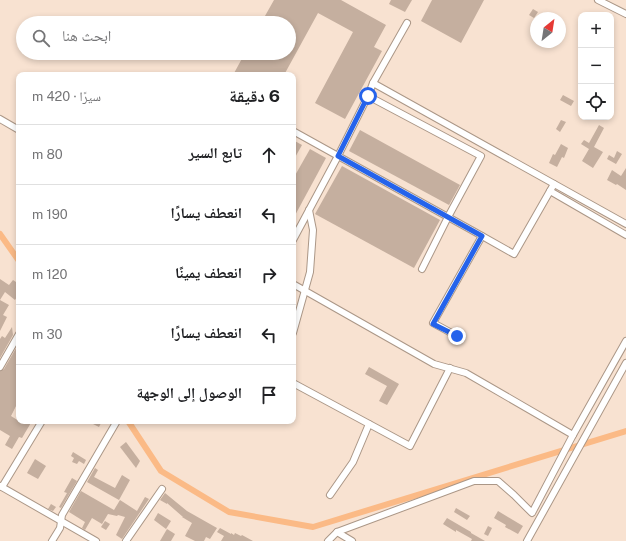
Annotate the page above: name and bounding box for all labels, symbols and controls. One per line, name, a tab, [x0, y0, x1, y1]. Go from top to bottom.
north arrow	[530, 12, 566, 48]
map controls	[578, 12, 614, 120]
button: +	[578, 12, 614, 48]
search box	[16, 16, 296, 60]
icon: search	[30, 27, 52, 49]
text: ابحث هنا	[62, 27, 111, 44]
button: −	[578, 48, 614, 84]
button: locate	[578, 84, 614, 120]
text: 6 دقيقة	[229, 86, 280, 106]
route start	[359, 87, 377, 105]
text: سيرًا · 420 m	[32, 89, 101, 104]
text: تابع السير	[189, 144, 242, 161]
icon: ahead	[258, 144, 280, 166]
text: 80 m	[32, 147, 63, 162]
text: انعطف يسارًا	[171, 204, 242, 221]
icon: left	[258, 204, 280, 226]
text: 190 m	[32, 207, 68, 222]
text: انعطف يمينًا	[175, 264, 242, 281]
icon: right	[258, 264, 280, 286]
text: 120 m	[32, 267, 67, 282]
text: انعطف يسارًا	[171, 324, 242, 341]
icon: left	[258, 324, 280, 346]
text: 30 m	[32, 327, 62, 342]
route end	[448, 327, 466, 345]
text: الوصول إلى الوجهة	[137, 384, 242, 401]
icon: arrive	[258, 384, 280, 406]

